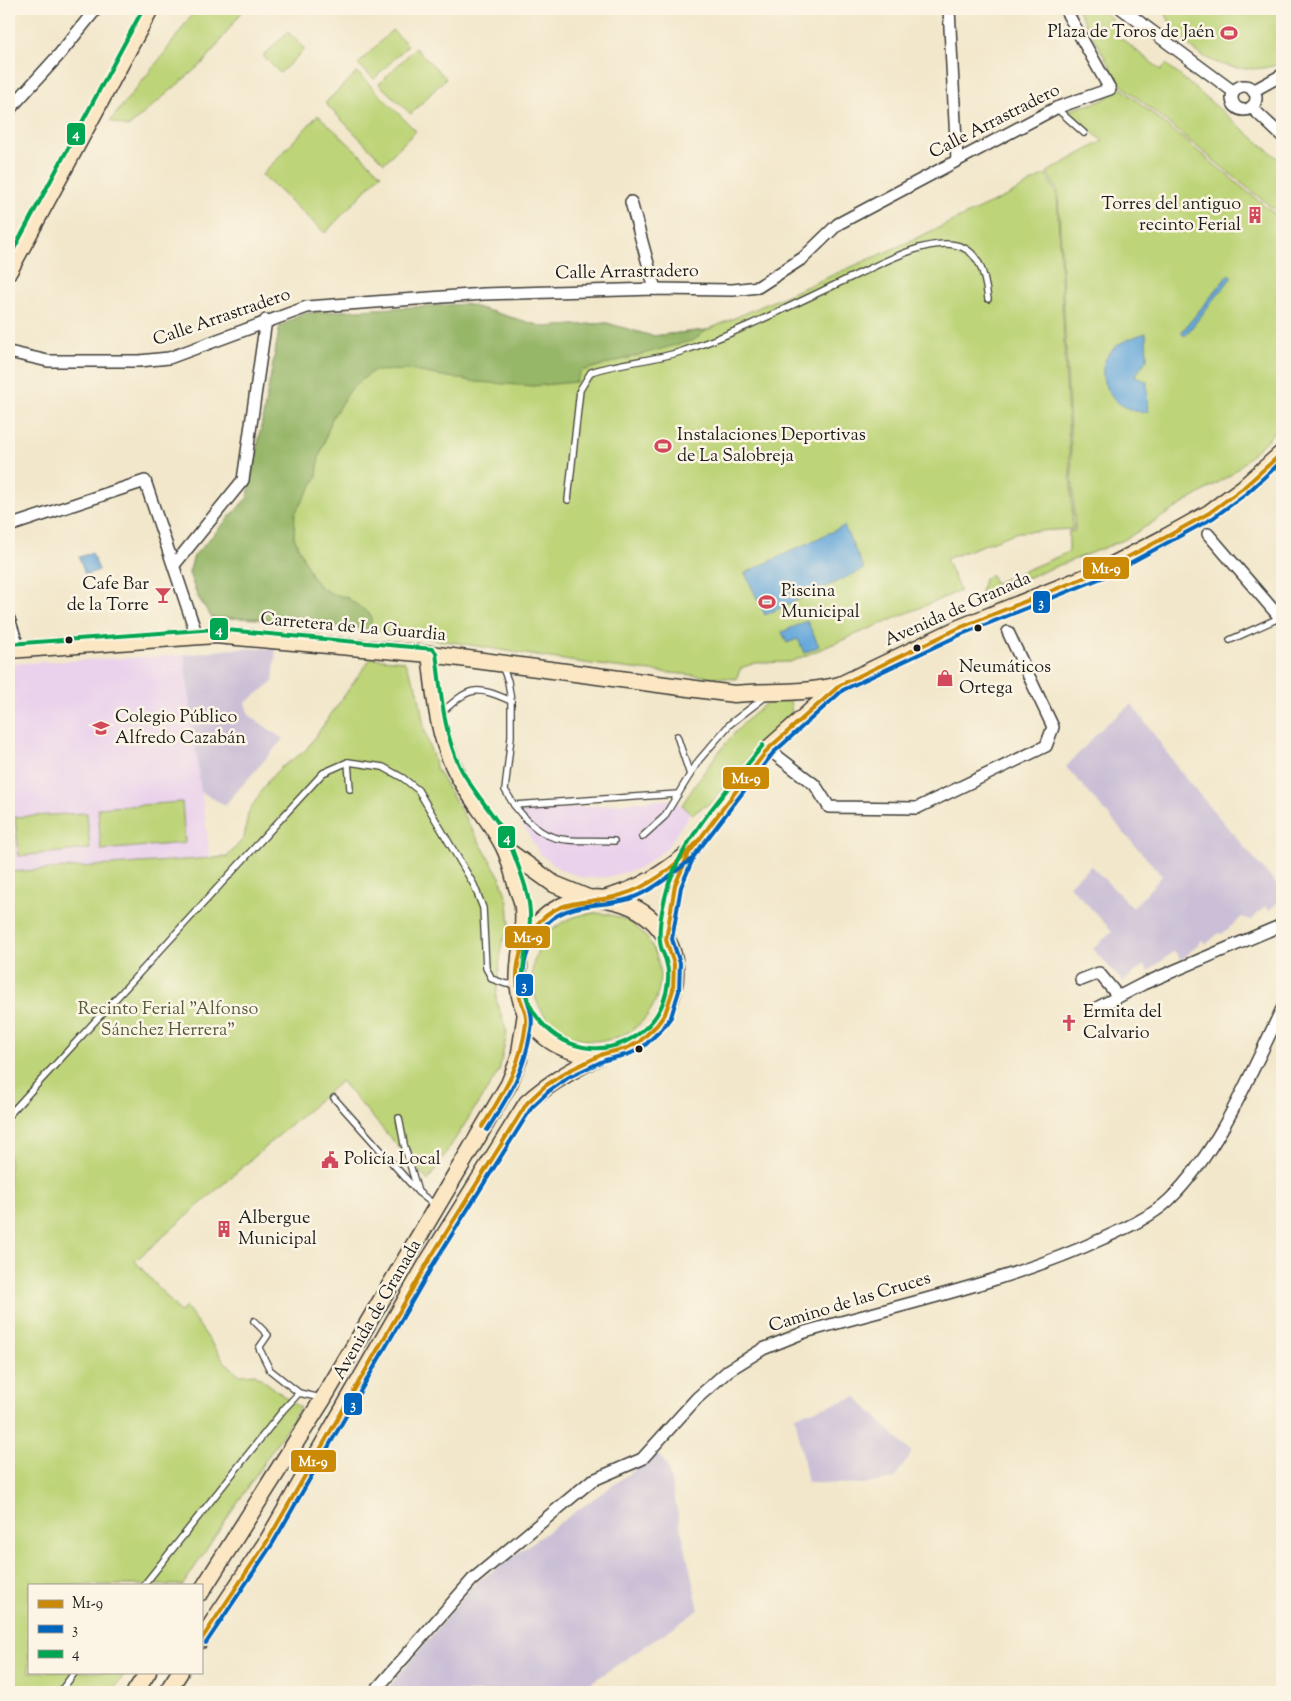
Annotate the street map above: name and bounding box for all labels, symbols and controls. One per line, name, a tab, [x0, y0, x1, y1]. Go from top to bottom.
place label: Plaza de Toros de Jaén	[1047, 20, 1215, 46]
sports icon: Plaza de Toros de Jaén	[1219, 23, 1239, 43]
street label: Calle Arrastradero	[925, 78, 1065, 166]
line badge: 4	[66, 122, 86, 146]
text: 4	[71, 125, 80, 145]
place label: Torres del antiguo recinto Ferial	[1101, 192, 1241, 239]
building icon: Torres del antiguo recinto Ferial	[1245, 205, 1265, 225]
street label: Calle Arrastradero	[555, 259, 699, 287]
street label: Calle Arrastradero	[150, 282, 294, 354]
place label: Instalaciones Deportivas de La Salobreja	[677, 423, 866, 470]
sports icon: Instalaciones Deportivas de La Salobreja	[653, 436, 673, 456]
line badge: M1-9	[1082, 556, 1130, 580]
text: M1-9	[1091, 560, 1121, 580]
street label: Avenida de Granada	[881, 566, 1035, 654]
place label: Cafe Bar de la Torre	[67, 572, 149, 619]
place label: Piscina Municipal	[781, 579, 860, 626]
bar icon: Cafe Bar de la Torre	[153, 585, 173, 605]
line badge: 3	[1032, 590, 1051, 614]
sports icon: Piscina Municipal	[757, 592, 777, 612]
text: 3	[1038, 594, 1044, 614]
street label: Carretera de La Guardia	[259, 607, 447, 649]
line badge: 4	[209, 617, 229, 641]
text: 4	[214, 621, 223, 641]
unlabelled marker	[973, 623, 983, 633]
unlabelled marker	[64, 635, 74, 645]
unlabelled marker	[912, 643, 922, 653]
place label: Neumáticos Ortega	[959, 655, 1051, 702]
shop icon: Neumáticos Ortega	[935, 668, 955, 688]
place label: Colegio Público Alfredo Cazabán	[115, 705, 246, 752]
school or university icon: Colegio Público Alfredo Cazabán	[91, 718, 111, 738]
line badge: M1-9	[722, 766, 770, 790]
text: M1-9	[731, 770, 761, 790]
line badge: 4	[497, 825, 516, 849]
text: 4	[502, 829, 511, 849]
line badge: M1-9	[504, 925, 551, 949]
text: M1-9	[513, 929, 543, 949]
line badge: 3	[515, 973, 534, 997]
text: 3	[521, 977, 527, 997]
park label: Recinto Ferial "Alfonso Sánchez Herrera"	[78, 997, 258, 1044]
place label: Ermita del Calvario	[1083, 1000, 1162, 1047]
church icon: Ermita del Calvario	[1059, 1013, 1079, 1033]
unlabelled marker	[634, 1044, 644, 1054]
place label: Policía Local	[344, 1147, 441, 1173]
public building icon: Policía Local	[320, 1150, 340, 1170]
place label: Albergue Municipal	[238, 1206, 317, 1253]
building icon: Albergue Municipal	[214, 1219, 234, 1239]
street label: Avenida de Granada	[327, 1235, 429, 1385]
street label: Camino de las Cruces	[766, 1266, 934, 1340]
line badge: 3	[343, 1392, 363, 1416]
text: 3	[350, 1396, 356, 1416]
line badge: M1-9	[290, 1449, 337, 1473]
text: M1-9	[298, 1453, 328, 1473]
legend	[28, 1584, 202, 1674]
text: M1-9	[72, 1594, 103, 1615]
text: 3	[72, 1620, 78, 1641]
text: 4	[72, 1644, 80, 1665]

